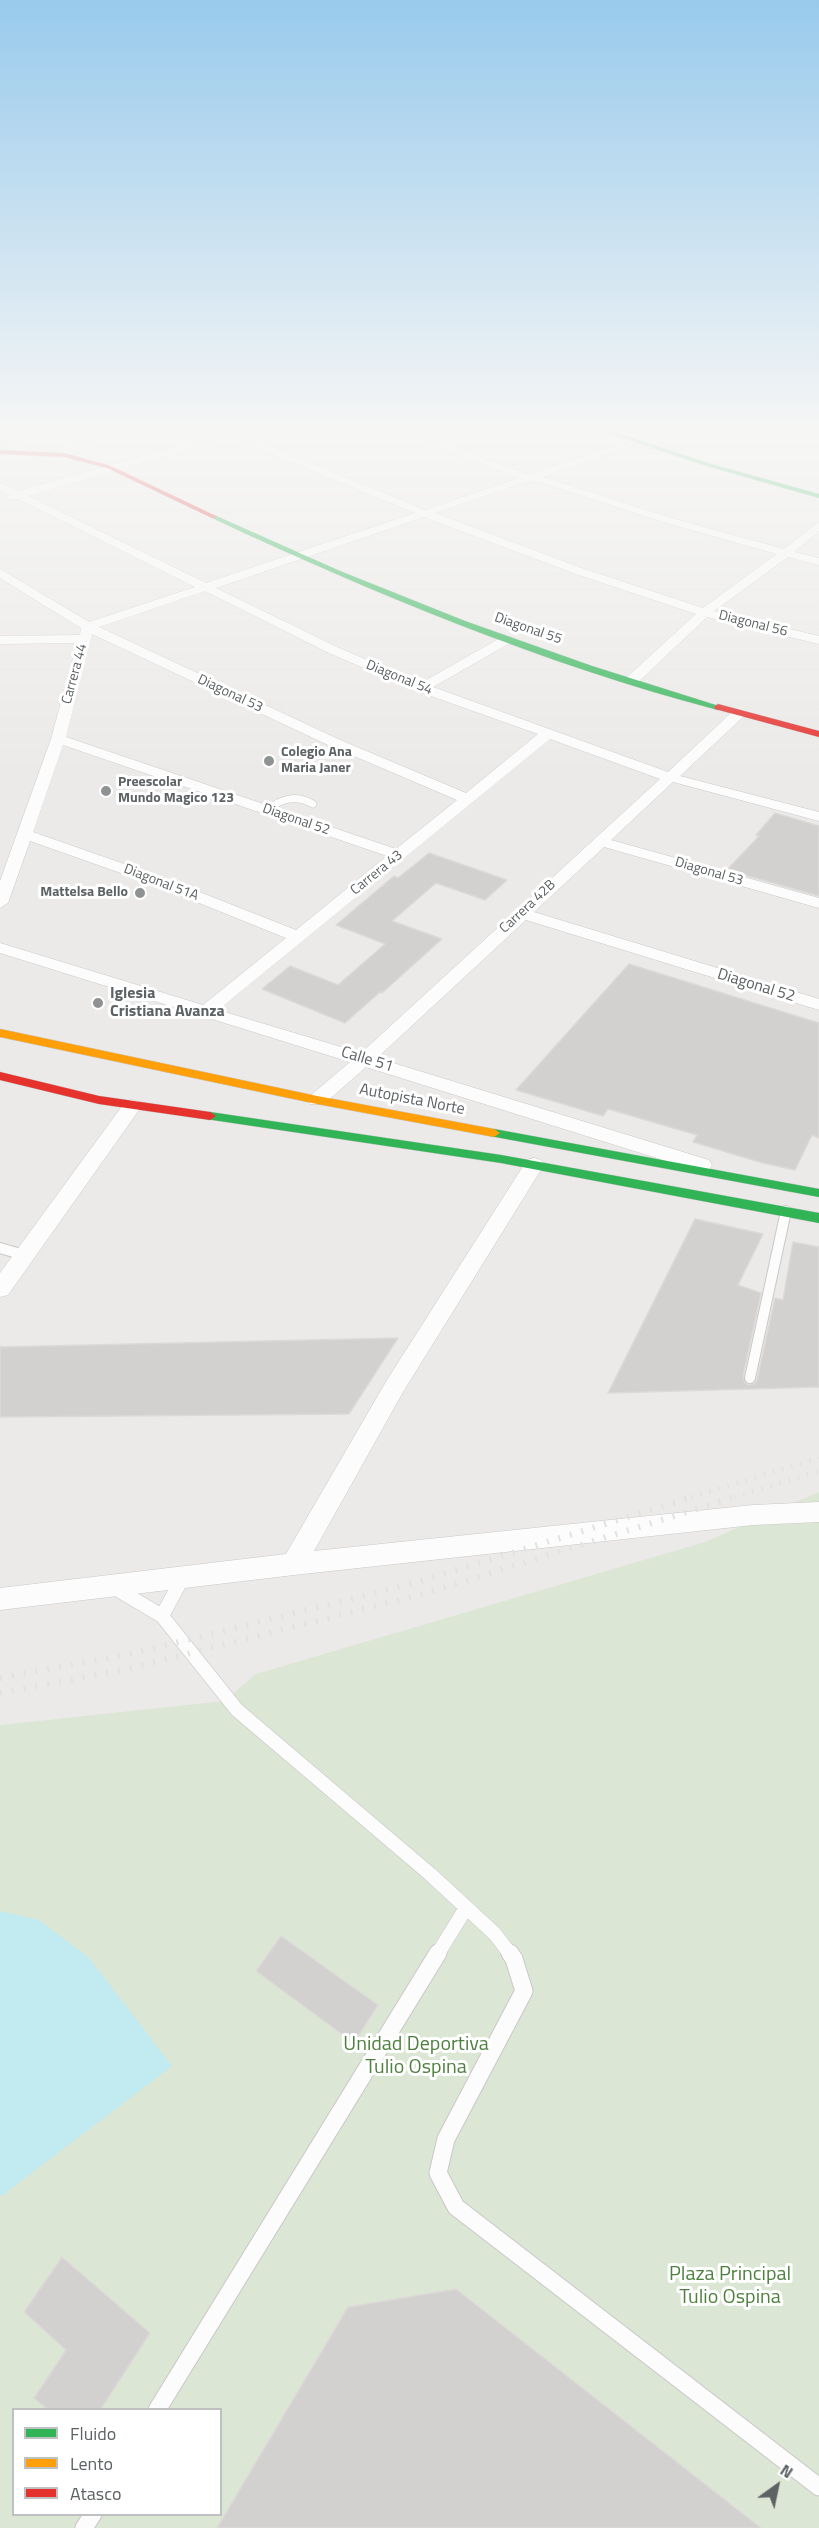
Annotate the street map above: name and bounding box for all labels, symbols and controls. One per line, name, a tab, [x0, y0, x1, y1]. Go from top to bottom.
street label: Diagonal 56	[717, 607, 789, 641]
street label: Diagonal 55	[492, 610, 564, 648]
street label: Carrera 44	[59, 642, 91, 706]
street label: Diagonal 54	[363, 657, 435, 699]
street label: Diagonal 53	[195, 672, 265, 716]
place label: Colegio Ana Maria Janer	[281, 745, 352, 778]
marker: Colegio Ana Maria Janer	[262, 754, 276, 768]
place label: Preescolar Mundo Magico 123	[118, 775, 234, 808]
marker: Preescolar Mundo Magico 123	[99, 784, 113, 798]
street label: Diagonal 52	[260, 801, 332, 839]
street label: Carrera 43	[348, 847, 406, 899]
street label: Diagonal 53	[673, 854, 745, 890]
street label: Diagonal 51A	[121, 861, 201, 905]
street label: Carrera 42B	[496, 877, 560, 937]
place label: Mattelsa Bello	[40, 885, 128, 901]
marker: Mattelsa Bello	[133, 886, 147, 900]
street label: Diagonal 52	[715, 965, 797, 1007]
place label: Iglesia Cristiana Avanza	[110, 984, 225, 1022]
marker: Iglesia Cristiana Avanza	[91, 996, 105, 1010]
street label: Calle 51	[339, 1043, 395, 1077]
street label: Autopista Norte	[358, 1080, 466, 1120]
park label: Unidad Deportiva Tulio Ospina	[343, 2033, 489, 2080]
park label: Plaza Principal Tulio Ospina	[669, 2263, 791, 2310]
legend	[12, 2408, 222, 2516]
text: Fluido	[70, 2420, 116, 2447]
text: Lento	[70, 2450, 113, 2477]
north arrow	[747, 2456, 807, 2516]
text: N	[776, 2458, 798, 2484]
text: Atasco	[70, 2480, 121, 2507]

